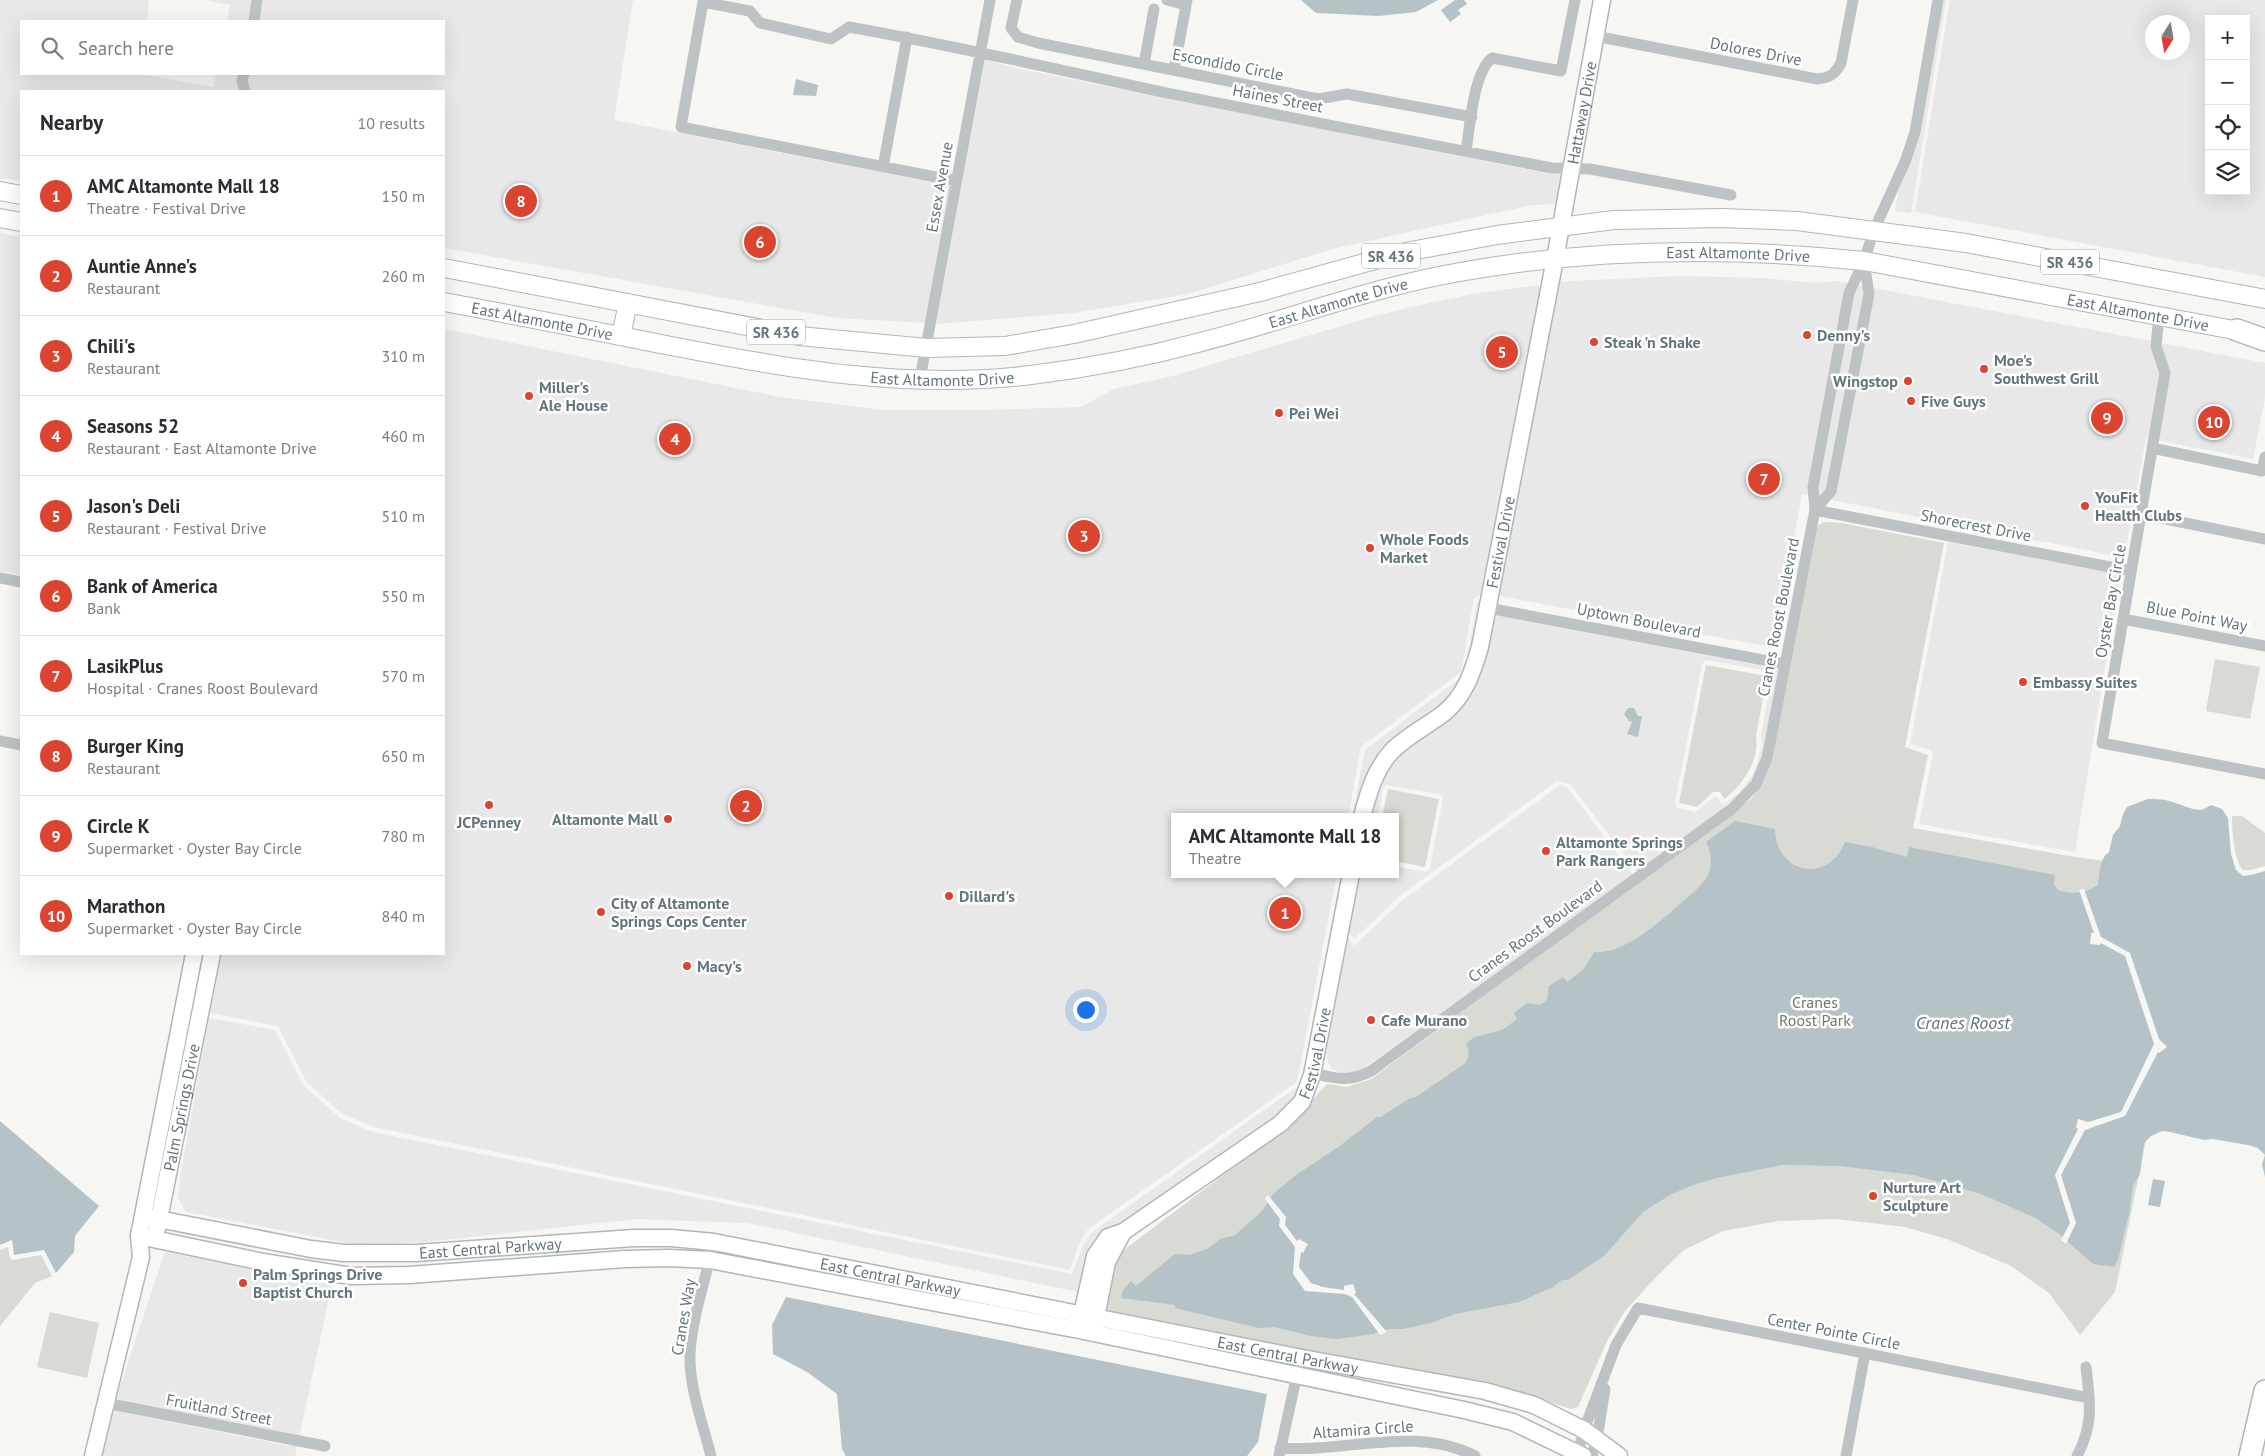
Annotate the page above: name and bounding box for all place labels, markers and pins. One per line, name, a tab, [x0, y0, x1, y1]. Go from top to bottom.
pin: 8	[505, 182, 537, 220]
pin: 6	[744, 223, 776, 261]
place label: Denny's	[1817, 325, 1870, 345]
marker: Denny's	[1801, 329, 1813, 341]
place label: Steak 'n Shake	[1604, 332, 1701, 352]
pin: 5	[1486, 333, 1518, 371]
marker: Steak 'n Shake	[1588, 336, 1600, 348]
place label: Moe's Southwest Grill	[1994, 350, 2099, 388]
marker: Moe's Southwest Grill	[1978, 363, 1990, 375]
place label: Wingstop	[1833, 371, 1898, 391]
marker: Wingstop	[1902, 375, 1914, 387]
place label: Miller's Ale House	[539, 377, 608, 415]
marker: Miller's Ale House	[523, 390, 535, 402]
place label: Five Guys	[1921, 391, 1986, 411]
marker: Five Guys	[1905, 395, 1917, 407]
pin: 9	[2091, 399, 2123, 437]
place label: Pei Wei	[1289, 403, 1339, 423]
pin: 10	[2198, 403, 2230, 441]
marker: Pei Wei	[1273, 407, 1285, 419]
pin: 4	[659, 420, 691, 458]
pin: 7	[1748, 460, 1780, 498]
place label: YouFit Health Clubs	[2094, 487, 2182, 525]
marker: YouFit Health Clubs	[2079, 500, 2091, 512]
pin: 3	[1068, 517, 1100, 555]
place label: Whole Foods Market	[1380, 529, 1469, 567]
marker: Whole Foods Market	[1364, 542, 1376, 554]
place label: Embassy Suites	[2033, 672, 2137, 692]
marker: Embassy Suites	[2017, 676, 2029, 688]
pin: 2	[730, 787, 762, 825]
marker: JCPenney	[483, 799, 495, 811]
place label: Altamonte Mall	[552, 809, 658, 829]
place label: JCPenney	[456, 812, 521, 832]
marker: Altamonte Mall	[662, 813, 674, 825]
place label: Altamonte Springs Park Rangers	[1556, 832, 1683, 870]
marker: Altamonte Springs Park Rangers	[1540, 845, 1552, 857]
place label: Dillard's	[959, 886, 1015, 906]
marker: Dillard's	[943, 890, 955, 902]
place label: City of Altamonte Springs Cops Center	[611, 893, 747, 931]
pin: 1	[1269, 894, 1301, 932]
marker: City of Altamonte Springs Cops Center	[595, 906, 607, 918]
place label: Macy's	[697, 956, 742, 976]
marker: Macy's	[681, 960, 693, 972]
place label: Cafe Murano	[1381, 1010, 1468, 1030]
marker: Cafe Murano	[1365, 1014, 1377, 1026]
place label: Nurture Art Sculpture	[1883, 1177, 1961, 1215]
marker: Nurture Art Sculpture	[1867, 1190, 1879, 1202]
place label: Palm Springs Drive Baptist Church	[253, 1264, 382, 1302]
marker: Palm Springs Drive Baptist Church	[237, 1277, 249, 1289]

